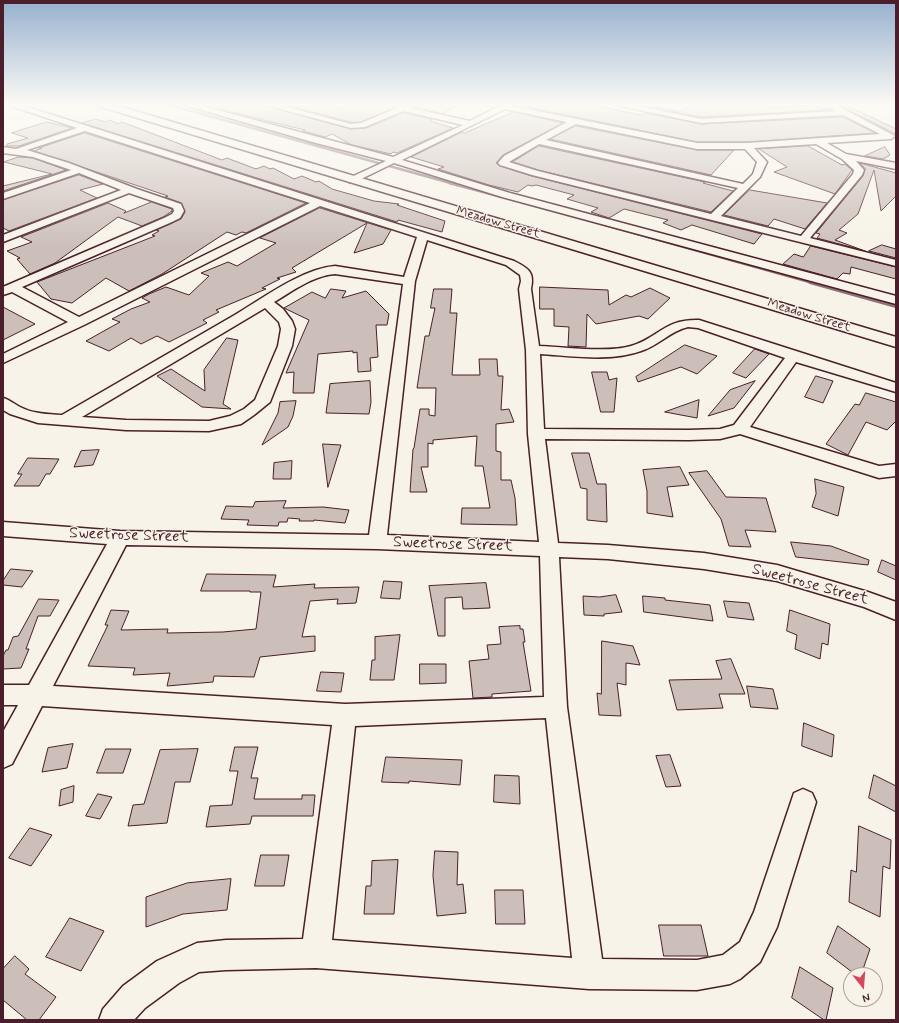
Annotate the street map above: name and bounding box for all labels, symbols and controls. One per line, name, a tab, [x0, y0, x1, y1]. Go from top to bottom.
street label: Meadow Street	[454, 204, 542, 242]
street label: Meadow Street	[765, 296, 853, 336]
street label: Sweetrose Street	[69, 524, 189, 548]
street label: Sweetrose Street	[393, 533, 513, 557]
street label: Sweetrose Street	[750, 560, 870, 610]
north arrow	[843, 967, 883, 1007]
text: N	[861, 990, 872, 1005]

